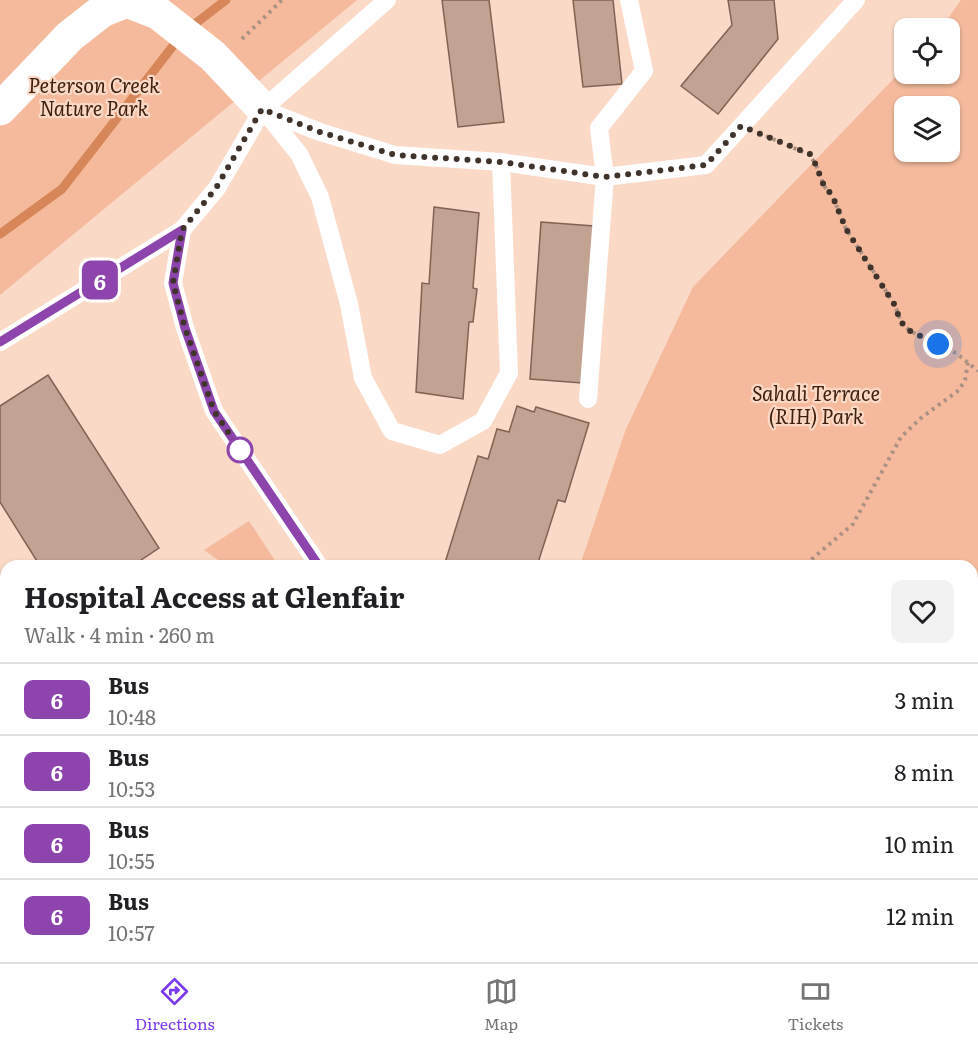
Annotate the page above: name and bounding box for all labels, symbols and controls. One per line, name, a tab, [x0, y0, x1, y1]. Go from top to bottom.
map controls	[894, 18, 960, 162]
button: locate	[894, 18, 960, 84]
park label: Peterson Creek Nature Park	[28, 69, 160, 122]
button: layers	[894, 96, 960, 162]
line badge: 6	[80, 260, 120, 300]
text: 6	[94, 265, 106, 296]
your location	[923, 329, 953, 359]
park label: Sahali Terrace (RIH) Park	[752, 377, 880, 430]
unlabelled marker	[227, 437, 253, 463]
text: Hospital Access at Glenfair	[24, 575, 404, 617]
button: heart	[891, 580, 954, 643]
text: Walk · 4 min · 260 m	[24, 619, 215, 649]
text: Bus	[108, 668, 149, 701]
text: 3 min	[894, 683, 954, 716]
text: 6	[51, 684, 63, 715]
text: 10:48	[108, 701, 156, 731]
text: Bus	[108, 740, 149, 773]
text: 8 min	[894, 755, 954, 788]
text: 6	[51, 756, 63, 787]
text: 10:53	[108, 773, 155, 803]
text: Bus	[108, 812, 149, 845]
text: 10 min	[885, 827, 954, 860]
text: 6	[51, 828, 63, 859]
text: 10:55	[108, 845, 155, 875]
text: Bus	[108, 884, 149, 917]
text: 12 min	[886, 899, 954, 932]
text: 6	[51, 900, 63, 931]
text: 10:57	[108, 917, 155, 947]
tab: Directions	[135, 975, 215, 1035]
tab: Map	[484, 975, 518, 1035]
tab: Tickets	[787, 975, 843, 1035]

